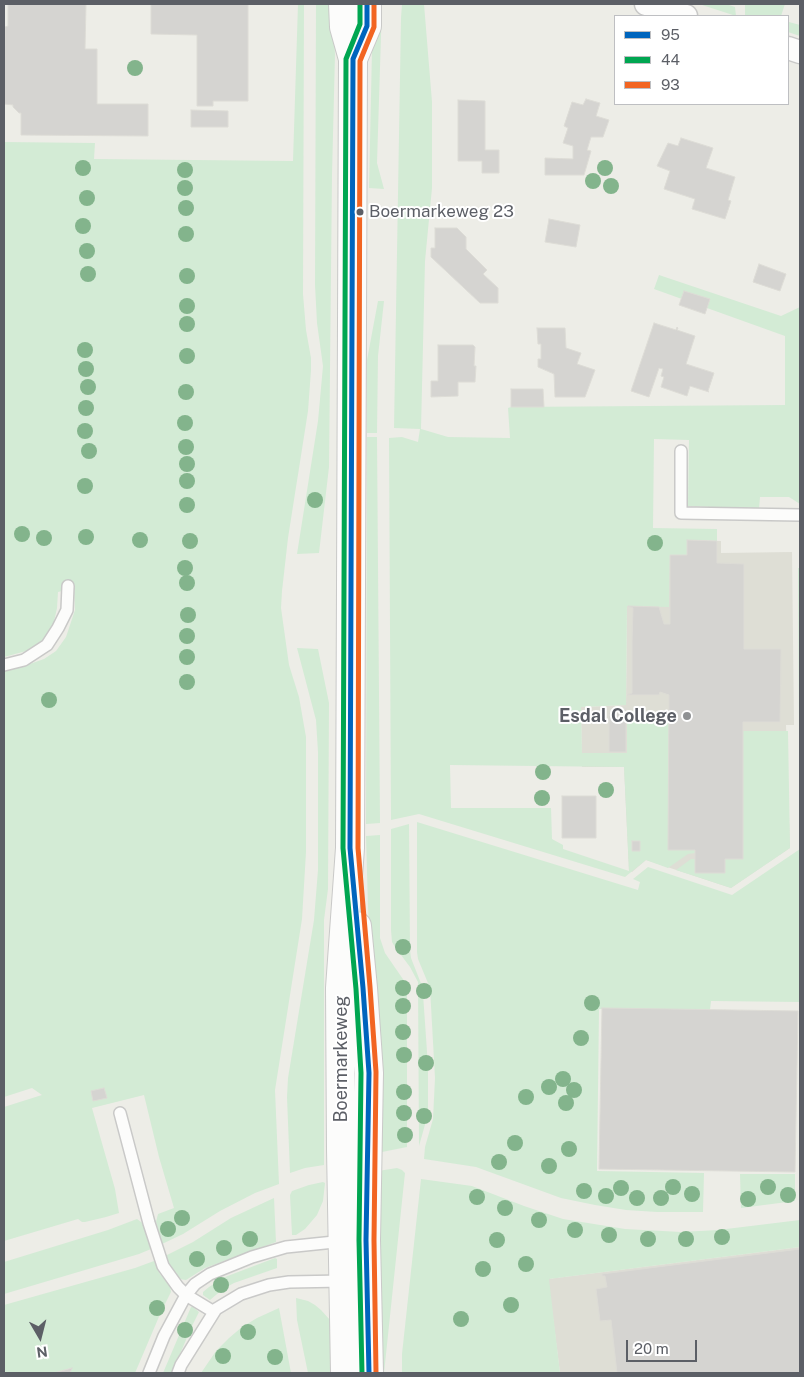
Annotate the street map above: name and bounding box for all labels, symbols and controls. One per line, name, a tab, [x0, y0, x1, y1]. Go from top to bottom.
legend	[614, 15, 789, 105]
text: 95	[661, 26, 680, 43]
text: 44	[661, 51, 680, 68]
text: 93	[661, 76, 680, 93]
place label: Boermarkeweg 23	[369, 202, 514, 222]
marker: Boermarkeweg 23	[355, 207, 365, 217]
place label: Esdal College	[559, 705, 677, 727]
marker: Esdal College	[681, 710, 693, 722]
street label: Boermarkeweg	[330, 995, 352, 1123]
north arrow	[15, 1312, 65, 1362]
scale bar	[629, 1330, 700, 1362]
text: 20 m	[634, 1340, 669, 1357]
text: N	[36, 1343, 49, 1361]

